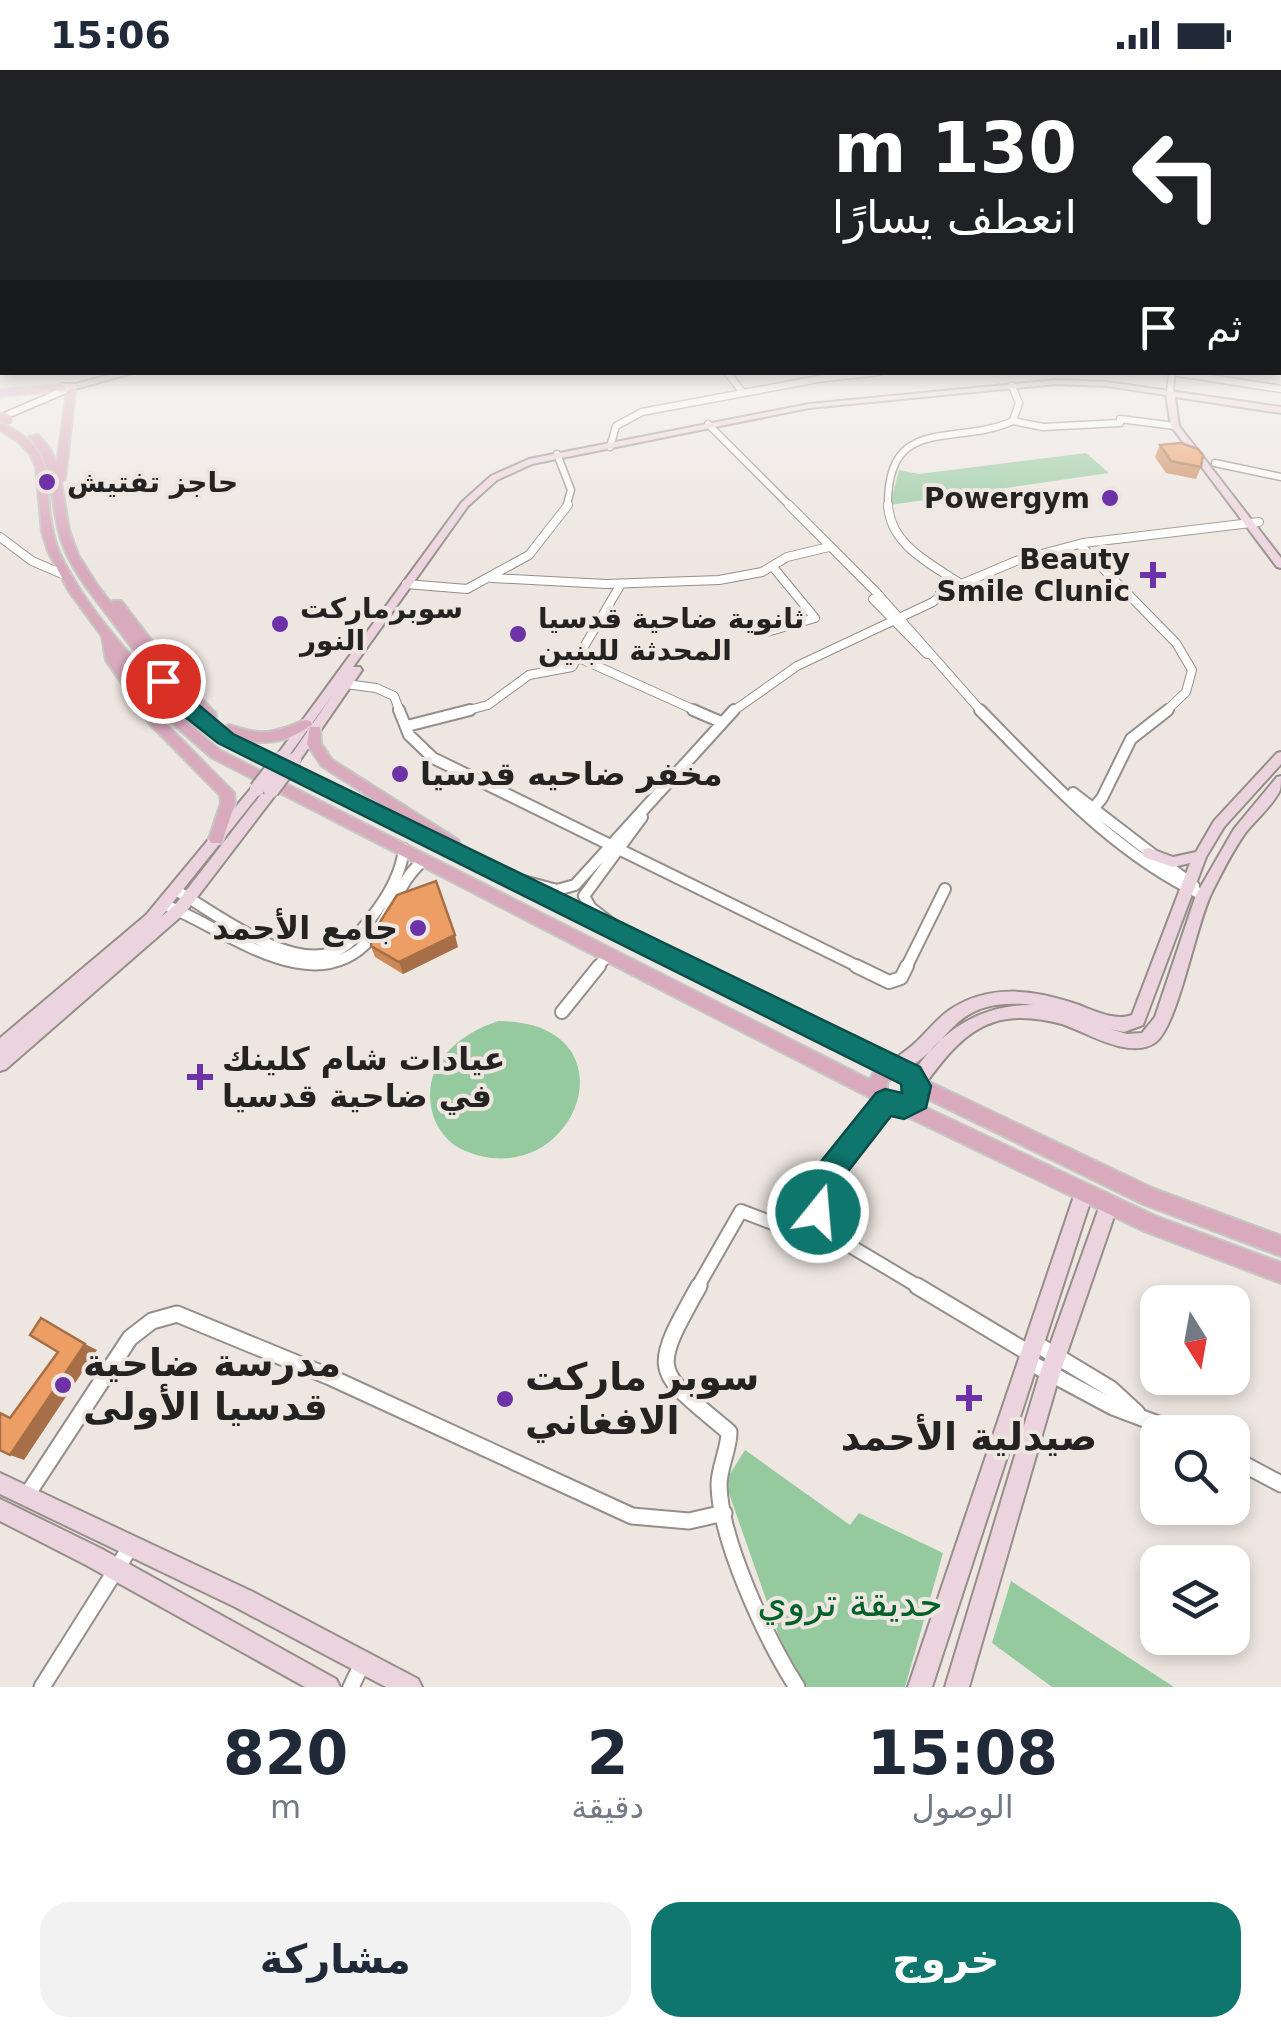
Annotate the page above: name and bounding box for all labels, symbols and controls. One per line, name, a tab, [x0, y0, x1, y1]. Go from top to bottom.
text: 15:06	[50, 13, 171, 57]
text: 130 m	[834, 107, 1077, 189]
icon: left	[1112, 110, 1242, 240]
text: انعطف يسارًا	[832, 191, 1077, 244]
icon: arrive	[1131, 300, 1186, 355]
text: ثم	[1206, 306, 1242, 350]
place label: حاجز تفتيش	[67, 466, 238, 499]
marker: حاجز تفتيش	[36, 471, 58, 493]
place label: Powergym	[924, 482, 1090, 515]
marker: Powergym	[1099, 487, 1121, 509]
place label: Beauty Smile Clunic	[937, 543, 1130, 608]
marker: Beauty Smile Clunic	[1140, 562, 1166, 588]
place label: سوبرماركت النور	[298, 592, 463, 657]
place label: ثانوية ضاحية قدسيا المحدثة للبنين	[538, 602, 804, 667]
marker: سوبرماركت النور	[269, 613, 291, 635]
marker: ثانوية ضاحية قدسيا المحدثة للبنين	[507, 623, 529, 645]
pin	[121, 639, 206, 724]
icon: arrive	[136, 654, 191, 709]
place label: مخفر ضاحيه قدسيا	[420, 755, 723, 793]
marker: مخفر ضاحيه قدسيا	[389, 763, 411, 785]
place label: جامع الأحمد	[212, 908, 398, 947]
marker: جامع الأحمد	[407, 917, 429, 939]
place label: عيادات شام كلينك في ضاحية قدسيا	[222, 1040, 505, 1115]
marker: عيادات شام كلينك في ضاحية قدسيا	[187, 1064, 213, 1090]
position arrow	[766, 1160, 870, 1264]
north arrow	[1140, 1285, 1250, 1395]
map controls	[1140, 1285, 1250, 1655]
place label: مدرسة ضاحية قدسيا الأولى	[83, 1341, 341, 1430]
place label: سوبر ماركت الافغاني	[525, 1355, 759, 1443]
marker: مدرسة ضاحية قدسيا الأولى	[52, 1374, 74, 1396]
marker: صيدلية الأحمد	[958, 1387, 980, 1409]
marker: سوبر ماركت الافغاني	[494, 1388, 516, 1410]
place label: صيدلية الأحمد	[841, 1413, 1097, 1459]
button: search	[1140, 1415, 1250, 1525]
button: layers	[1140, 1545, 1250, 1655]
park label: حديقة تروي	[757, 1581, 943, 1626]
text: 820	[223, 1718, 348, 1788]
text: 2	[587, 1718, 629, 1788]
text: 15:08	[867, 1718, 1058, 1788]
text: m	[270, 1788, 301, 1826]
text: دقيقة	[571, 1788, 644, 1826]
text: الوصول	[911, 1788, 1014, 1826]
button: مشاركة	[40, 1902, 631, 2017]
button: خروج	[651, 1902, 1241, 2017]

